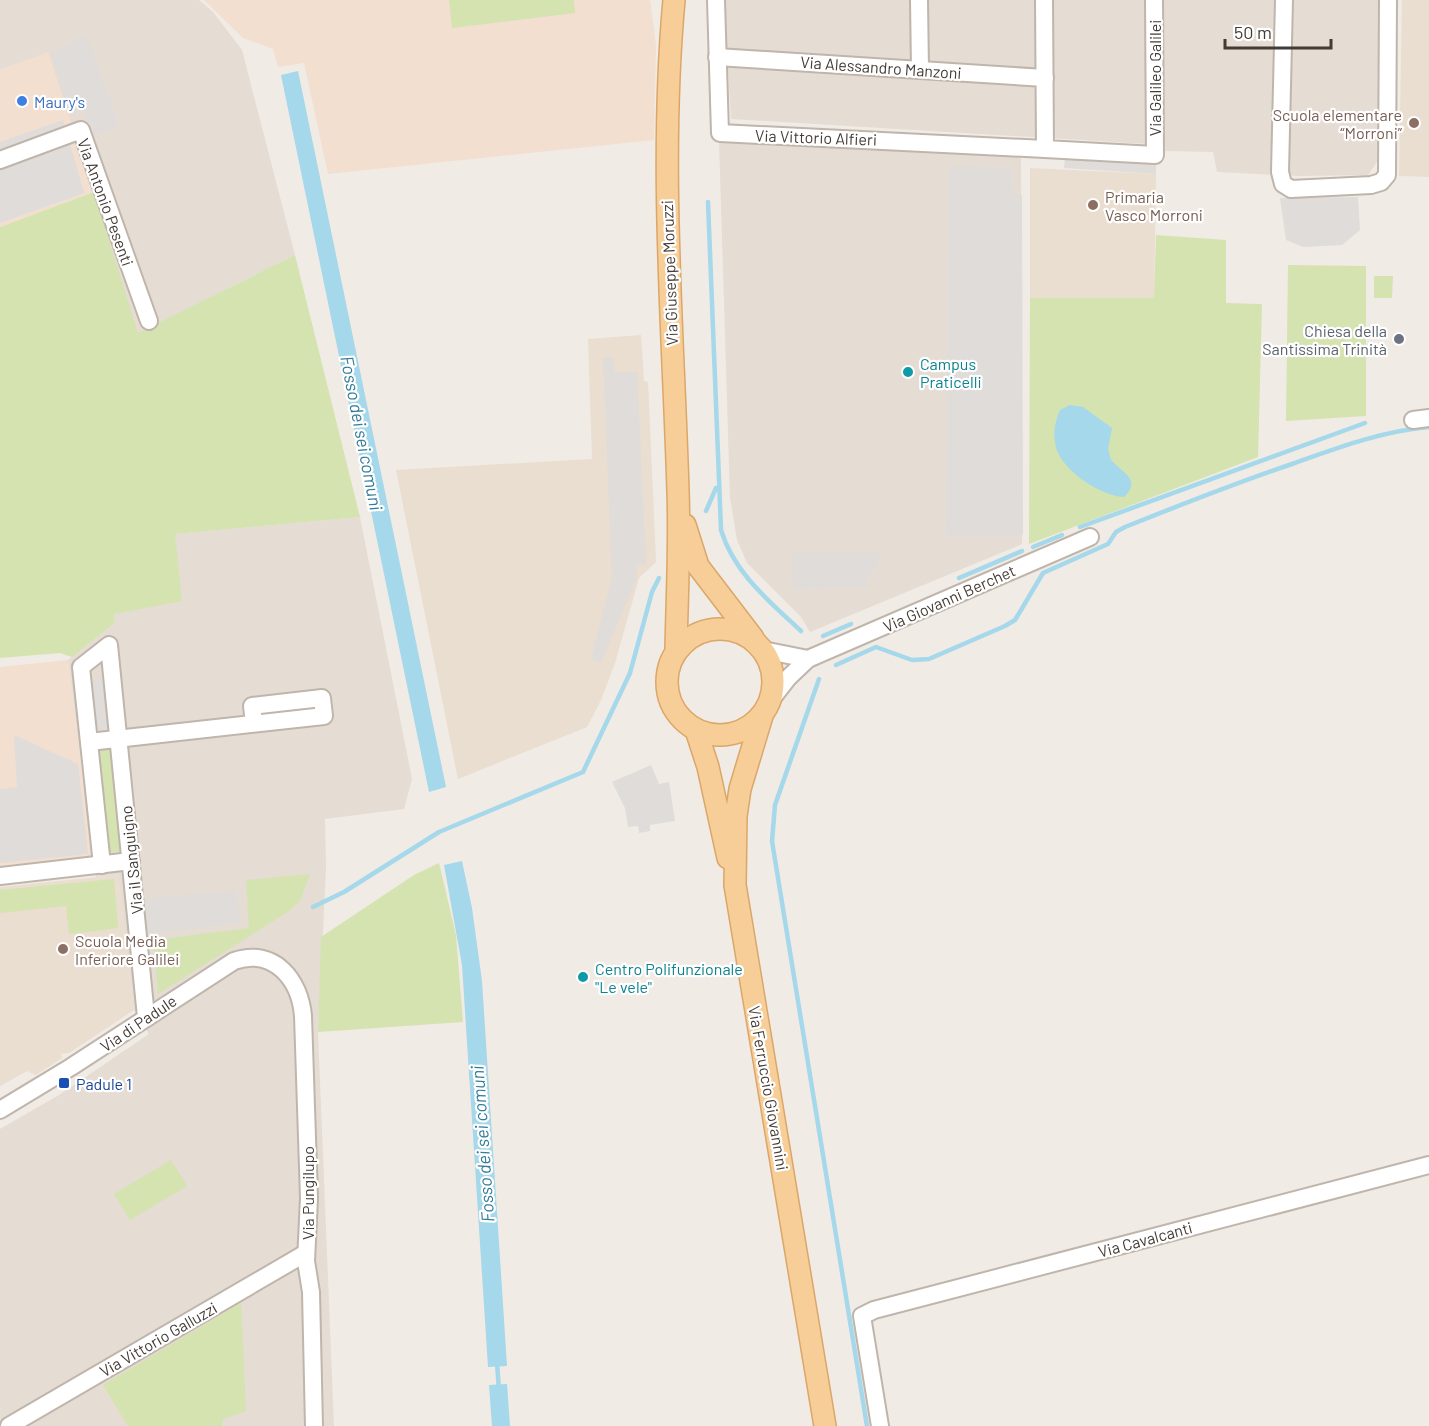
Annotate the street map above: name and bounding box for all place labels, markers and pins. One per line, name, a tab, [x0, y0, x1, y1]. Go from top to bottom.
place label: Maury's	[34, 92, 85, 111]
marker: Maury's	[15, 94, 29, 108]
place label: Scuola elementare “Morroni”	[1273, 105, 1403, 142]
marker: Scuola elementare “Morroni”	[1407, 116, 1421, 130]
place label: Primaria Vasco Morroni	[1105, 187, 1203, 224]
marker: Primaria Vasco Morroni	[1086, 198, 1100, 212]
place label: Chiesa della Santissima Trinità	[1262, 321, 1387, 358]
marker: Chiesa della Santissima Trinità	[1392, 332, 1406, 346]
place label: Campus Praticelli	[920, 354, 982, 391]
marker: Campus Praticelli	[901, 365, 915, 379]
place label: Scuola Media Inferiore Galilei	[75, 931, 179, 968]
marker: Scuola Media Inferiore Galilei	[56, 942, 70, 956]
place label: Centro Polifunzionale "Le vele"	[595, 959, 743, 996]
marker: Centro Polifunzionale "Le vele"	[576, 970, 590, 984]
place label: Padule 1	[76, 1074, 132, 1093]
marker: Padule 1	[57, 1076, 71, 1090]

